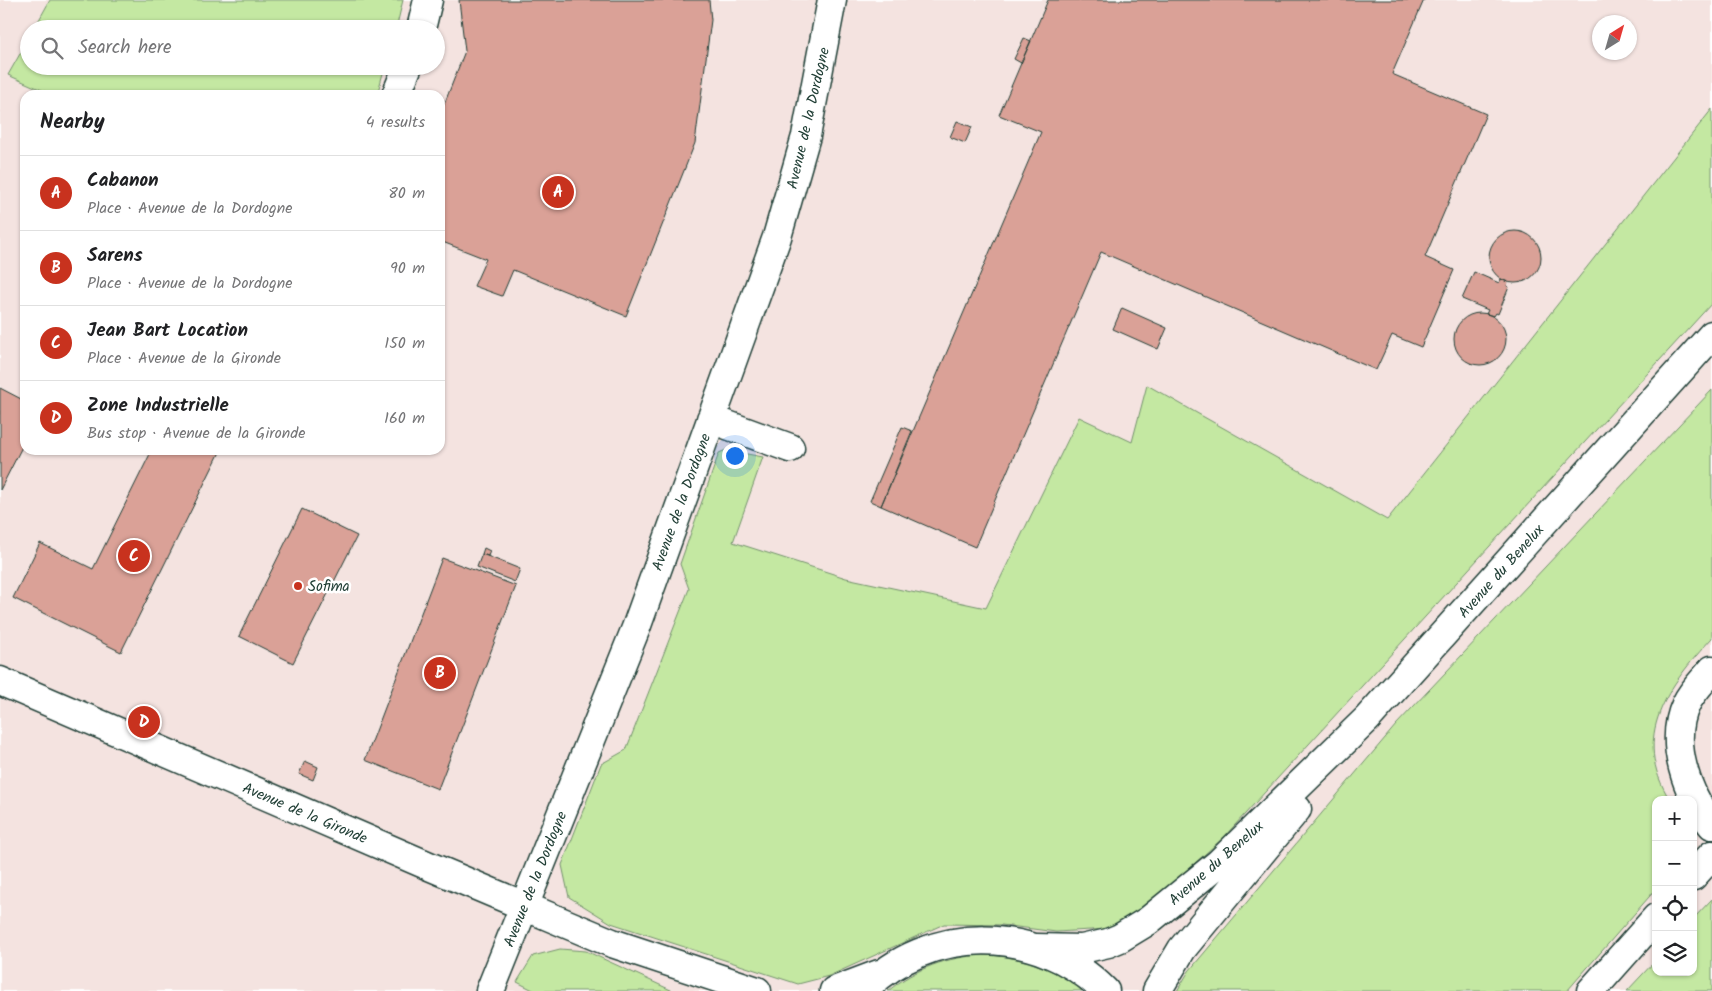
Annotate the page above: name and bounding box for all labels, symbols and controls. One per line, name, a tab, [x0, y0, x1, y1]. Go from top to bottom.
north arrow	[1592, 15, 1637, 60]
search box	[20, 20, 445, 75]
text: Search here	[78, 33, 172, 63]
icon: search	[38, 34, 66, 62]
street label: Avenue de la Dordogne	[781, 45, 837, 191]
text: Nearby	[40, 106, 105, 139]
text: 4 results	[366, 110, 425, 135]
text: Cabanon	[87, 166, 159, 196]
pin: A	[542, 173, 574, 211]
text: A	[51, 181, 61, 206]
text: 80 m	[388, 181, 425, 206]
text: Place · Avenue de la Dordogne	[87, 196, 292, 221]
text: Sarens	[87, 241, 143, 271]
text: B	[51, 256, 61, 281]
text: 90 m	[390, 256, 425, 281]
text: Place · Avenue de la Dordogne	[87, 271, 292, 296]
text: Jean Bart Location	[87, 316, 248, 346]
text: C	[51, 331, 61, 356]
text: 150 m	[384, 331, 425, 356]
text: Place · Avenue de la Gironde	[87, 346, 281, 371]
text: Zone Industrielle	[87, 391, 229, 421]
text: D	[51, 406, 61, 431]
text: 160 m	[384, 406, 425, 431]
text: Bus stop · Avenue de la Gironde	[87, 421, 305, 446]
street label: Avenue de la Dordogne	[646, 430, 718, 574]
your location	[722, 443, 748, 469]
street label: Avenue du Benelux	[1453, 519, 1551, 624]
pin: C	[118, 537, 150, 575]
place label: Sofima	[308, 575, 350, 599]
marker: Sofima	[292, 580, 304, 592]
pin: B	[424, 654, 456, 692]
pin: D	[128, 703, 160, 741]
street label: Avenue de la Gironde	[238, 777, 371, 851]
map controls	[1652, 796, 1697, 976]
button: +	[1652, 796, 1697, 841]
street label: Avenue de la Dordogne	[498, 808, 574, 951]
street label: Avenue du Benelux	[1164, 815, 1270, 912]
button: −	[1652, 841, 1697, 886]
button: locate	[1652, 886, 1697, 931]
button: layers	[1652, 931, 1697, 976]

